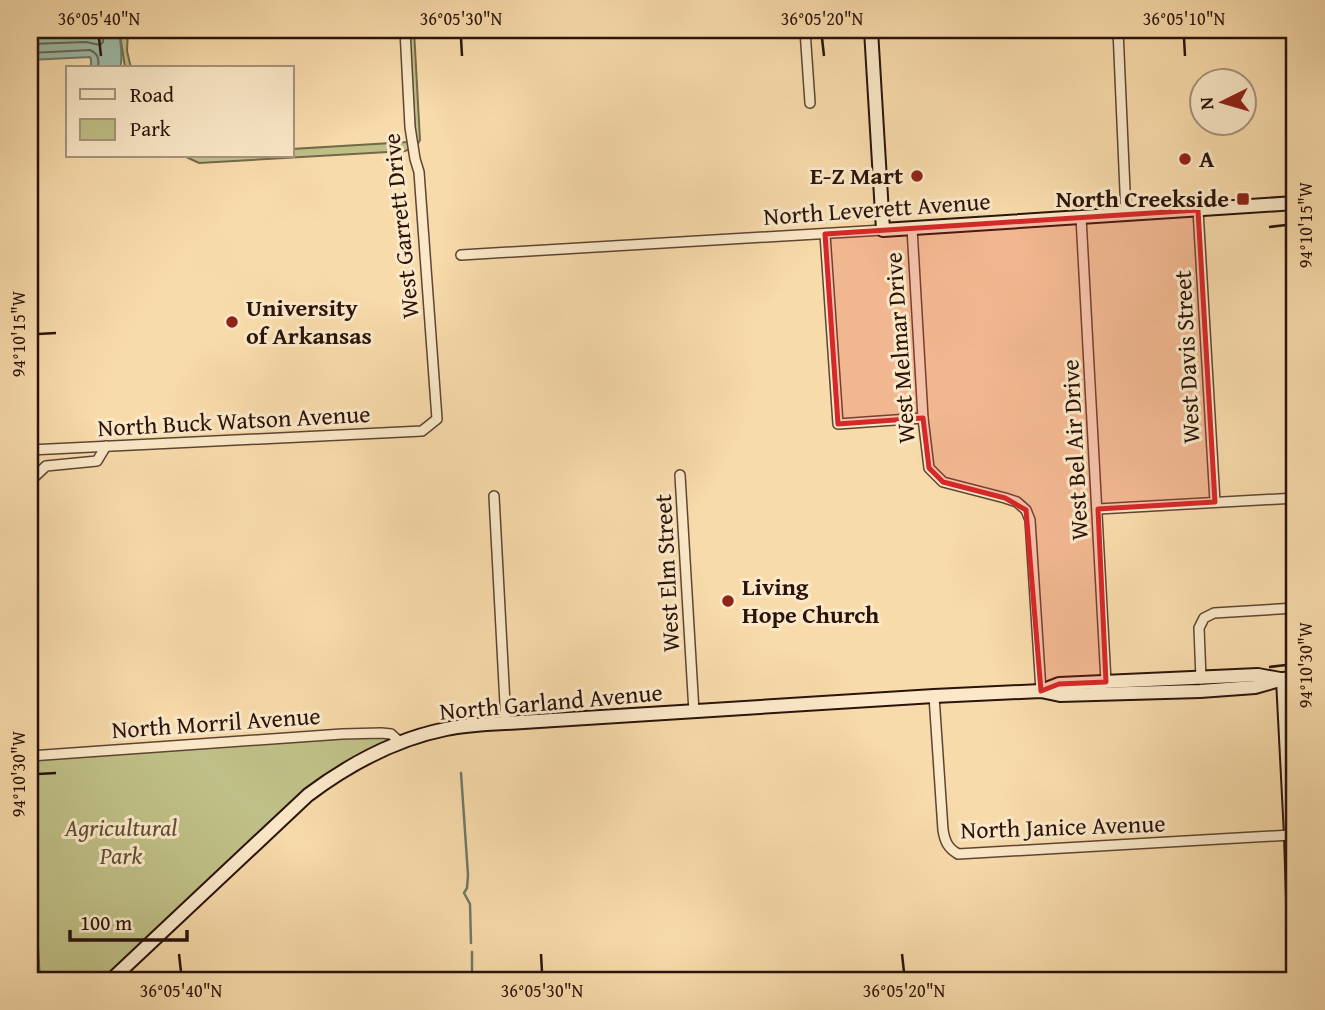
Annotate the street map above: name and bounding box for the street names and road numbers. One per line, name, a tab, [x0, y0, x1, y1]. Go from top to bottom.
street label: West Garrett Drive	[373, 132, 428, 321]
street label: North Leverett Avenue	[762, 183, 992, 234]
street label: West Melmar Drive	[875, 251, 924, 445]
street label: West Davis Street	[1164, 269, 1209, 445]
street label: West Bel Air Drive	[1052, 359, 1097, 541]
street label: North Buck Watson Avenue	[97, 396, 371, 445]
street label: West Elm Street	[645, 492, 688, 653]
street label: North Garland Avenue	[438, 674, 664, 729]
street label: North Morril Avenue	[110, 698, 322, 747]
street label: North Janice Avenue	[960, 805, 1166, 848]

